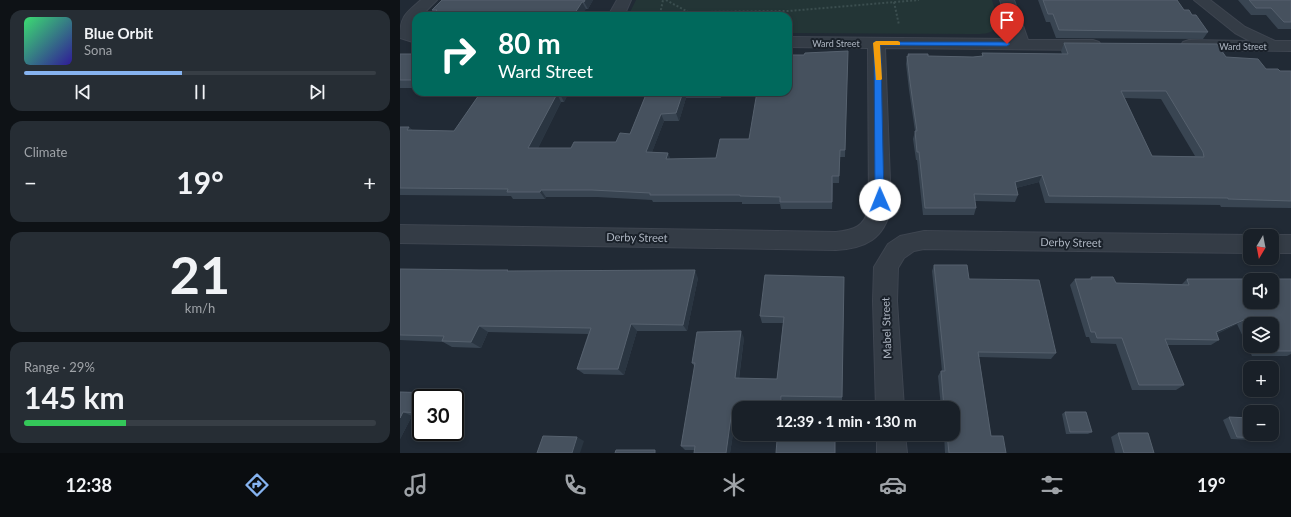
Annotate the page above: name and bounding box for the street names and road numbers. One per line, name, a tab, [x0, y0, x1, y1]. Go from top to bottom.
street label: Ward Street	[812, 38, 860, 49]
street label: Ward Street	[1219, 41, 1267, 52]
street label: Derby Street	[606, 230, 668, 244]
street label: Derby Street	[1040, 235, 1102, 249]
street label: Mabel Street	[878, 297, 894, 359]

